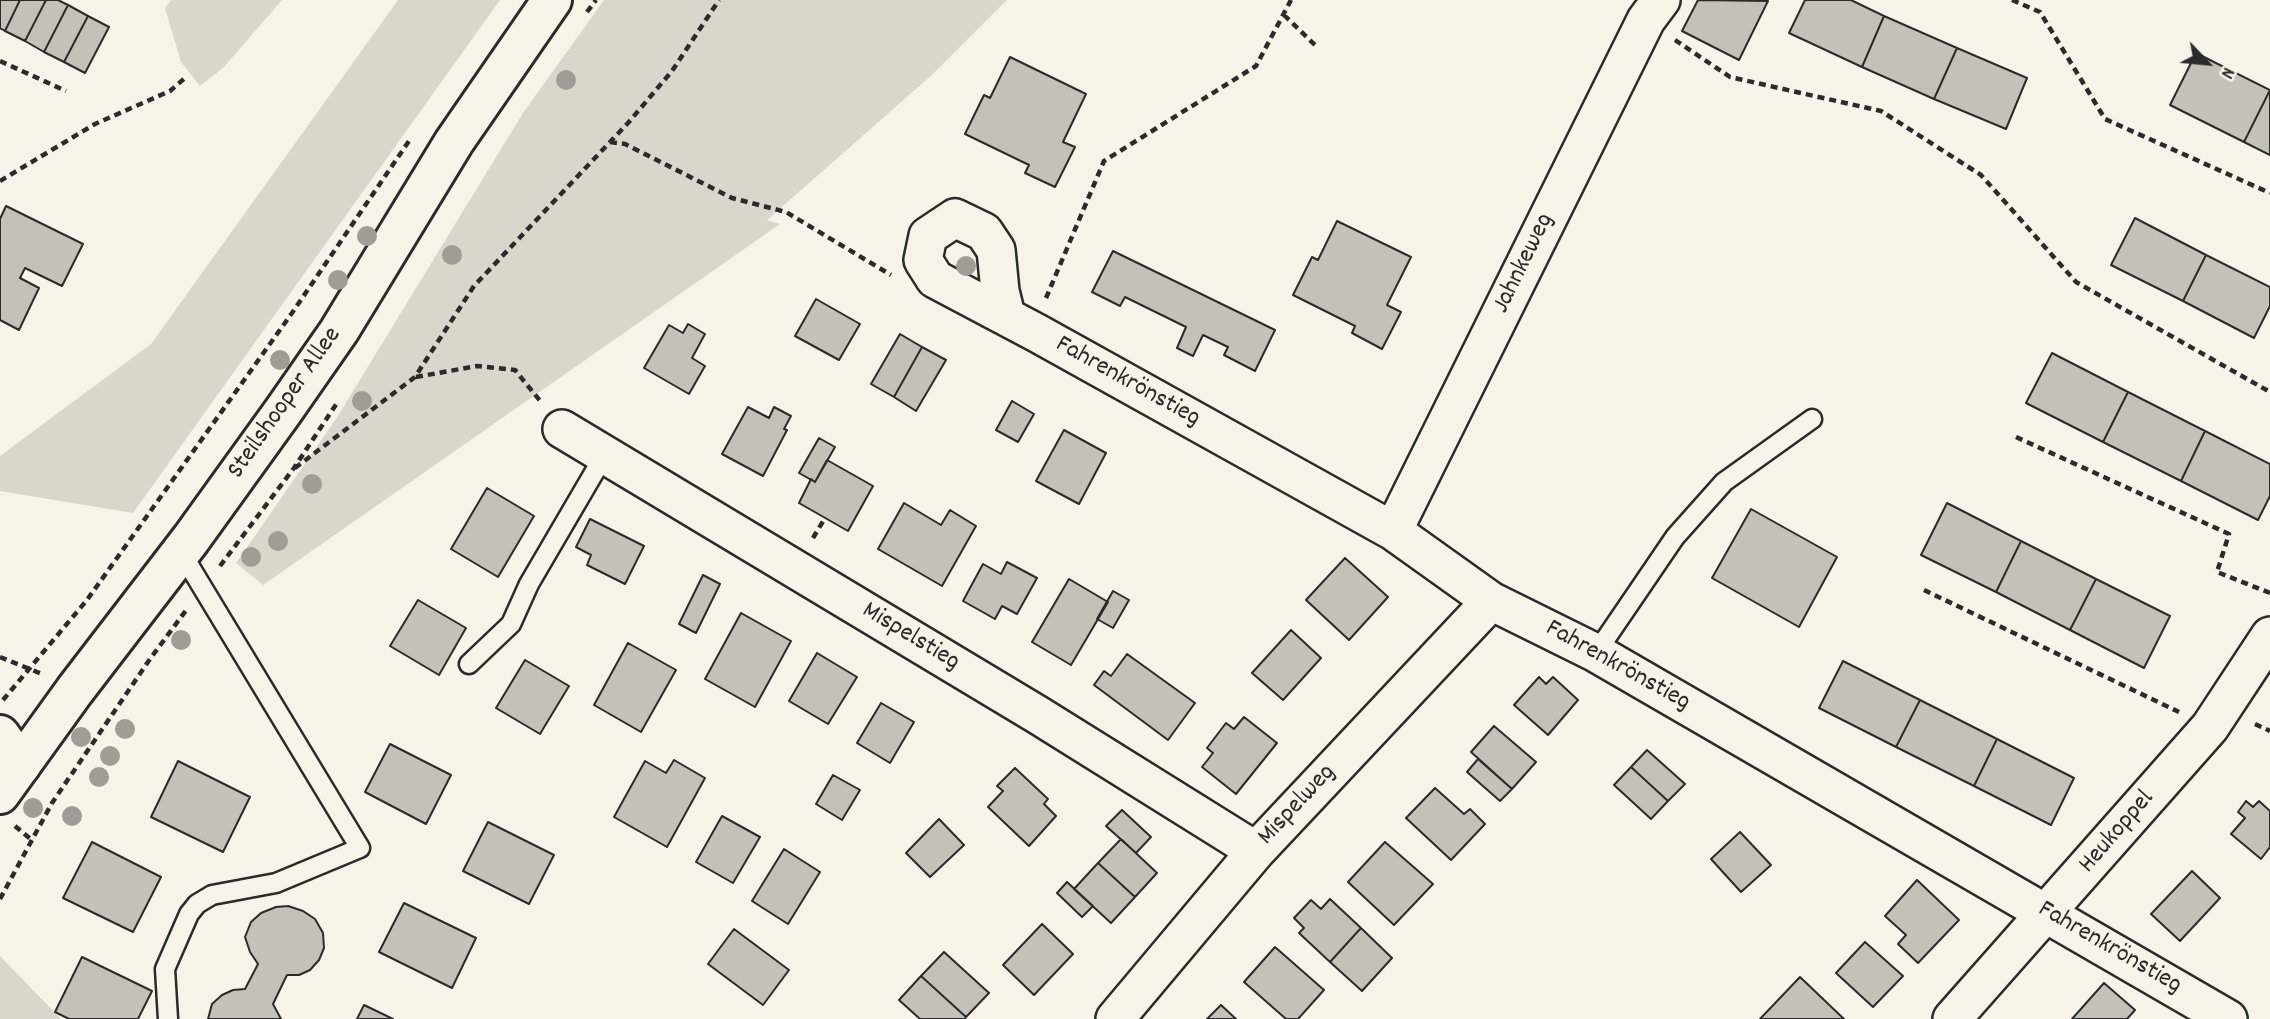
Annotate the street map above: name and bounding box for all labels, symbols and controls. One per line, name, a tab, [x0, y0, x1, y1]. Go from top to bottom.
north arrow	[2172, 28, 2242, 98]
text: N	[2212, 62, 2241, 83]
street label: Jahnkeweg	[1487, 209, 1563, 319]
street label: Steilshooper Allee	[222, 322, 350, 486]
street label: Fahrenkrönstieg	[1049, 330, 1205, 436]
street label: Mispelstieg	[855, 597, 965, 679]
street label: Fahrenkrönstieg	[1539, 614, 1695, 720]
street label: Mispelweg	[1252, 759, 1344, 853]
street label: Heukoppel	[2073, 785, 2163, 881]
street label: Fahrenkrönstieg	[2032, 895, 2186, 1003]

